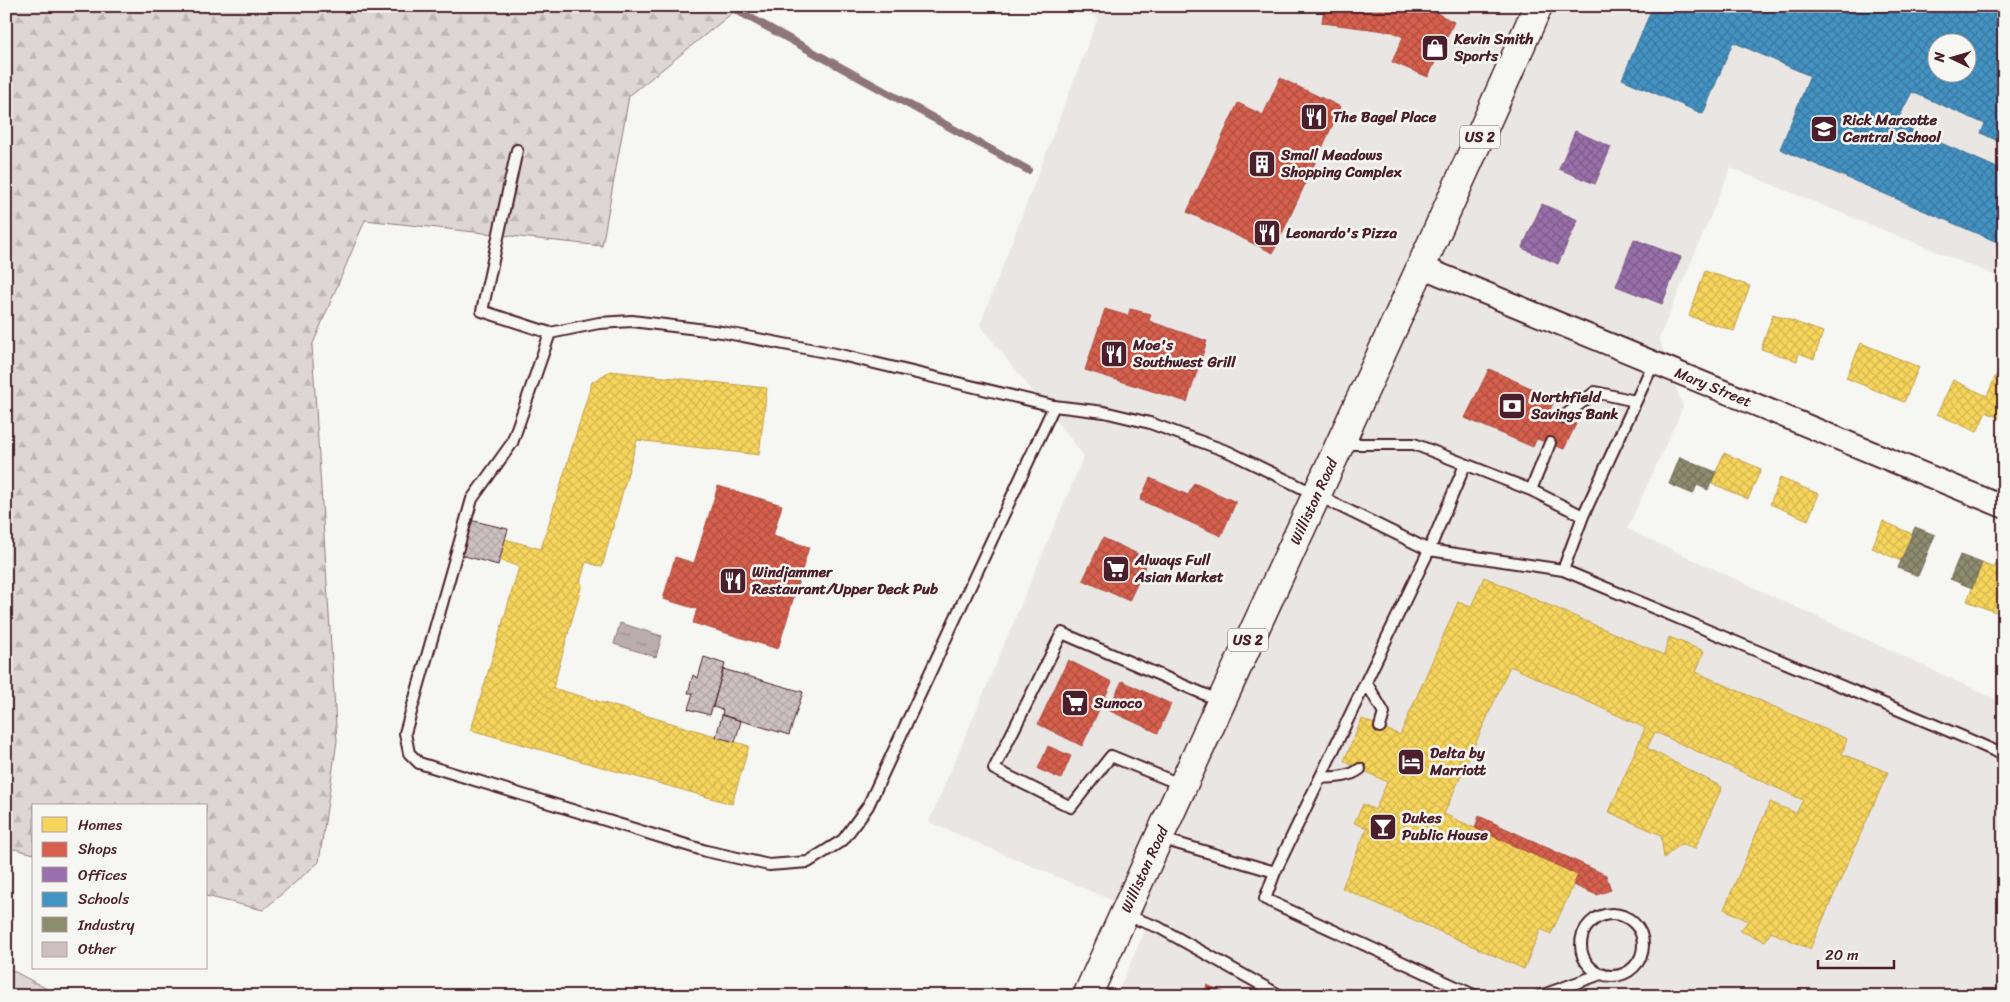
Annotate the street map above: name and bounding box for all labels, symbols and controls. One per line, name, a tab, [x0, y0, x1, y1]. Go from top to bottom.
place label: Kevin Smith Sports	[1453, 26, 1534, 69]
north arrow	[1928, 32, 1978, 82]
shop icon: Kevin Smith Sports	[1420, 33, 1450, 63]
text: N	[1927, 51, 1952, 64]
restaurant icon: The Bagel Place	[1299, 102, 1329, 132]
place label: The Bagel Place	[1333, 104, 1437, 130]
place label: Rick Marcotte Central School	[1842, 107, 1941, 150]
school or university icon: Rick Marcotte Central School	[1809, 114, 1839, 144]
road number: US 2	[1460, 125, 1500, 148]
place label: Small Meadows Shopping Complex	[1280, 142, 1403, 185]
building icon: Small Meadows Shopping Complex	[1247, 149, 1277, 179]
restaurant icon: Leonardo's Pizza	[1252, 218, 1282, 248]
place label: Leonardo's Pizza	[1286, 220, 1397, 246]
place label: Moe's Southwest Grill	[1132, 332, 1236, 375]
restaurant icon: Moe's Southwest Grill	[1099, 339, 1129, 369]
street label: Mary Street	[1671, 360, 1756, 415]
place label: Northfield Savings Bank	[1530, 384, 1619, 427]
bank icon: Northfield Savings Bank	[1497, 391, 1527, 421]
street label: Williston Road	[1282, 453, 1345, 549]
place label: Always Full Asian Market	[1134, 547, 1224, 590]
supermarket icon: Always Full Asian Market	[1101, 554, 1131, 584]
place label: Windjammer Restaurant/Upper Deck Pub	[751, 559, 938, 602]
restaurant icon: Windjammer Restaurant/Upper Deck Pub	[718, 566, 748, 596]
road number: US 2	[1228, 628, 1268, 652]
supermarket icon: Sunoco	[1060, 688, 1090, 718]
place label: Sunoco	[1093, 690, 1143, 716]
place label: Delta by Marriott	[1429, 740, 1487, 783]
hotel icon: Delta by Marriott	[1396, 747, 1426, 777]
legend	[32, 804, 208, 970]
place label: Dukes Public House	[1402, 805, 1488, 848]
text: Homes	[78, 812, 122, 838]
bar icon: Dukes Public House	[1368, 812, 1398, 842]
street label: Williston Road	[1113, 821, 1176, 917]
text: Shops	[78, 836, 118, 862]
text: Offices	[78, 862, 127, 888]
text: Schools	[78, 886, 129, 912]
text: Industry	[77, 912, 135, 938]
text: Other	[78, 936, 117, 962]
scale bar	[1818, 937, 1894, 969]
text: 20 m	[1825, 942, 1859, 968]

